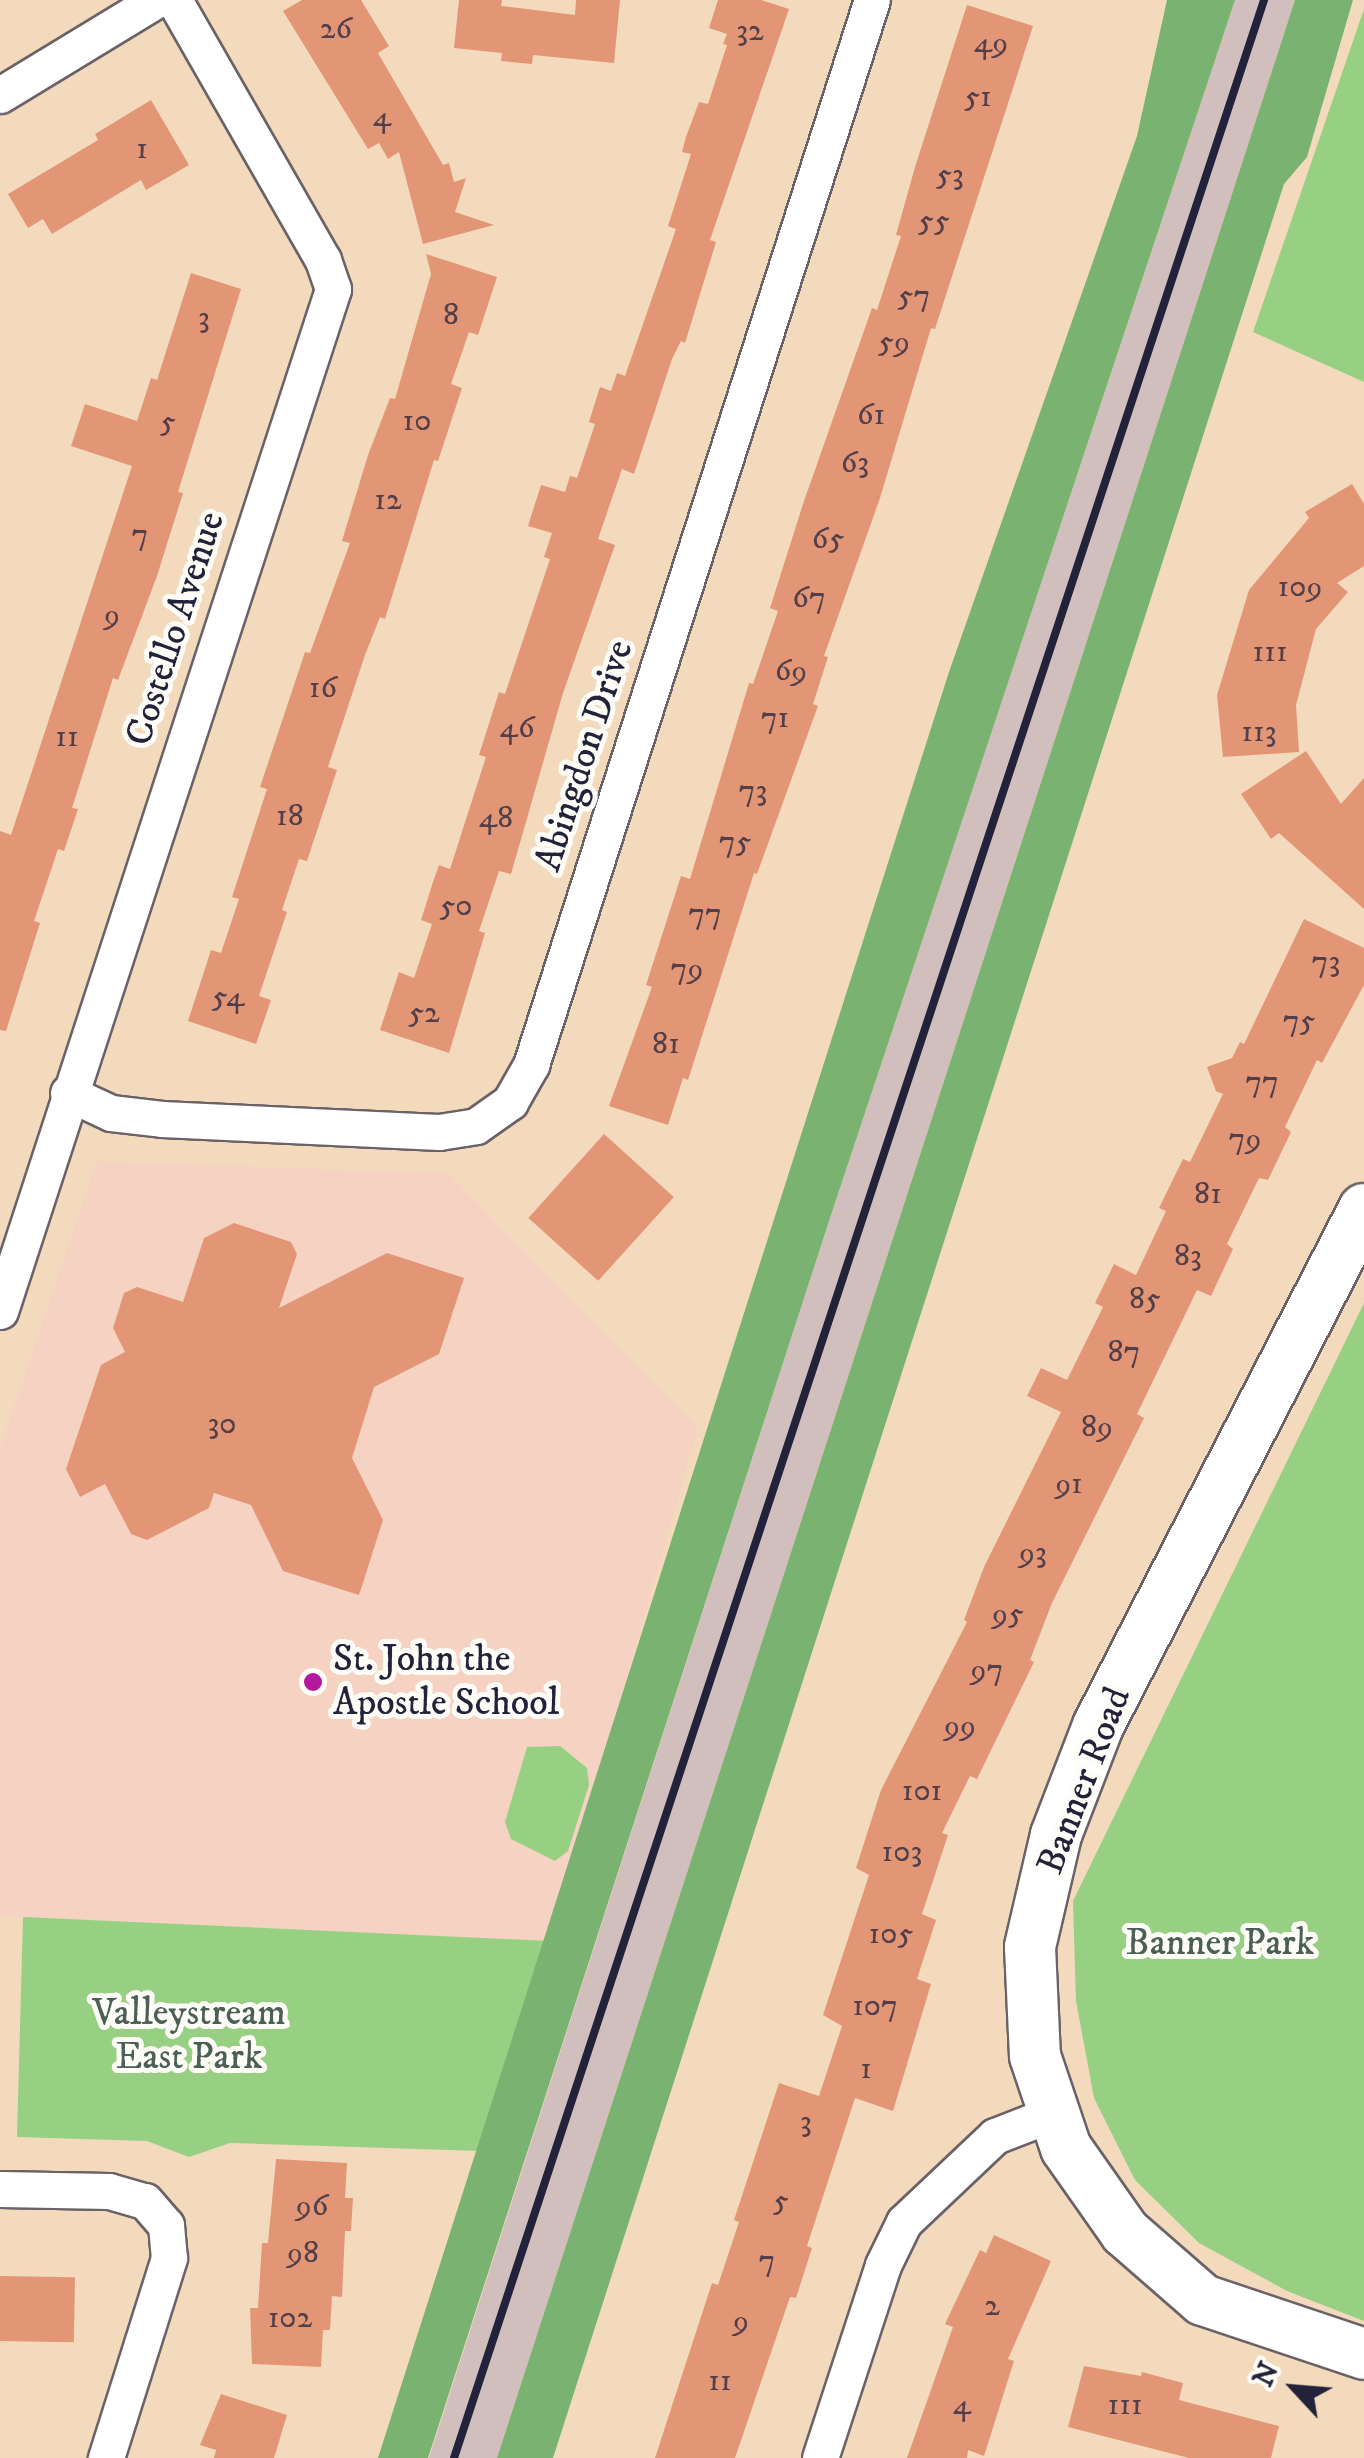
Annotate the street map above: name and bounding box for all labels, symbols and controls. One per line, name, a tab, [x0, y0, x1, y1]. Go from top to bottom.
house number: 26	[320, 10, 352, 48]
house number: 32	[736, 12, 764, 50]
house number: 49	[974, 24, 1008, 62]
house number: 51	[964, 78, 992, 116]
house number: 4	[373, 98, 391, 136]
house number: 1	[136, 130, 148, 168]
house number: 53	[936, 156, 964, 194]
house number: 55	[918, 202, 950, 240]
house number: 57	[898, 277, 930, 315]
house number: 8	[443, 296, 459, 334]
house number: 3	[198, 299, 210, 337]
house number: 59	[878, 323, 910, 361]
house number: 61	[857, 396, 885, 434]
house number: 10	[403, 402, 431, 440]
house number: 5	[160, 403, 176, 441]
house number: 63	[841, 444, 869, 482]
house number: 12	[374, 481, 402, 519]
street label: Costello Avenue	[117, 506, 235, 752]
house number: 7	[132, 516, 148, 554]
house number: 65	[812, 520, 844, 558]
house number: 109	[1278, 568, 1322, 606]
house number: 67	[792, 579, 826, 617]
house number: 9	[104, 596, 120, 634]
house number: 111	[1252, 633, 1288, 671]
street label: Abingdon Drive	[526, 635, 644, 877]
house number: 69	[775, 652, 807, 690]
house number: 16	[309, 669, 337, 707]
house number: 71	[761, 699, 789, 737]
house number: 46	[499, 709, 535, 747]
house number: 113	[1241, 713, 1277, 751]
house number: 11	[55, 718, 79, 756]
house number: 73	[739, 772, 767, 810]
house number: 18	[276, 797, 304, 835]
house number: 48	[479, 799, 513, 837]
house number: 75	[719, 823, 751, 861]
house number: 50	[439, 887, 473, 925]
house number: 77	[688, 895, 722, 933]
house number: 73	[1312, 943, 1340, 981]
house number: 79	[671, 950, 703, 988]
house number: 54	[212, 978, 244, 1016]
house number: 52	[408, 994, 440, 1032]
house number: 75	[1283, 1002, 1315, 1040]
house number: 81	[652, 1025, 680, 1063]
house number: 77	[1245, 1063, 1279, 1101]
house number: 79	[1229, 1120, 1261, 1158]
house number: 81	[1194, 1175, 1222, 1213]
house number: 83	[1174, 1237, 1202, 1275]
house number: 85	[1129, 1280, 1161, 1318]
house number: 87	[1108, 1333, 1140, 1371]
house number: 30	[207, 1405, 237, 1443]
house number: 89	[1081, 1408, 1113, 1446]
house number: 91	[1055, 1465, 1083, 1503]
house number: 93	[1019, 1534, 1047, 1572]
house number: 95	[992, 1595, 1024, 1633]
place label: St. John the Apostle School	[333, 1637, 559, 1726]
house number: 97	[971, 1651, 1003, 1689]
marker: St. John the Apostle School	[302, 1671, 324, 1693]
street label: Banner Road	[1029, 1681, 1141, 1881]
house number: 99	[944, 1707, 976, 1745]
house number: 101	[902, 1772, 942, 1810]
house number: 103	[882, 1833, 922, 1871]
house number: 105	[869, 1915, 913, 1953]
park label: Banner Park	[1126, 1921, 1314, 1967]
house number: 107	[852, 1987, 898, 2025]
park label: Valleystream East Park	[92, 1991, 286, 2080]
house number: 1	[860, 2050, 872, 2088]
house number: 3	[800, 2103, 812, 2141]
house number: 5	[773, 2182, 789, 2220]
house number: 96	[296, 2187, 328, 2225]
house number: 98	[287, 2234, 319, 2272]
house number: 7	[759, 2242, 775, 2280]
house number: 2	[984, 2287, 1000, 2325]
house number: 102	[268, 2299, 312, 2337]
house number: 9	[733, 2302, 749, 2340]
north arrow	[1244, 2338, 1344, 2438]
text: N	[1246, 2357, 1287, 2393]
house number: 11	[708, 2362, 732, 2400]
house number: 4	[953, 2386, 971, 2424]
house number: 111	[1107, 2386, 1143, 2424]

